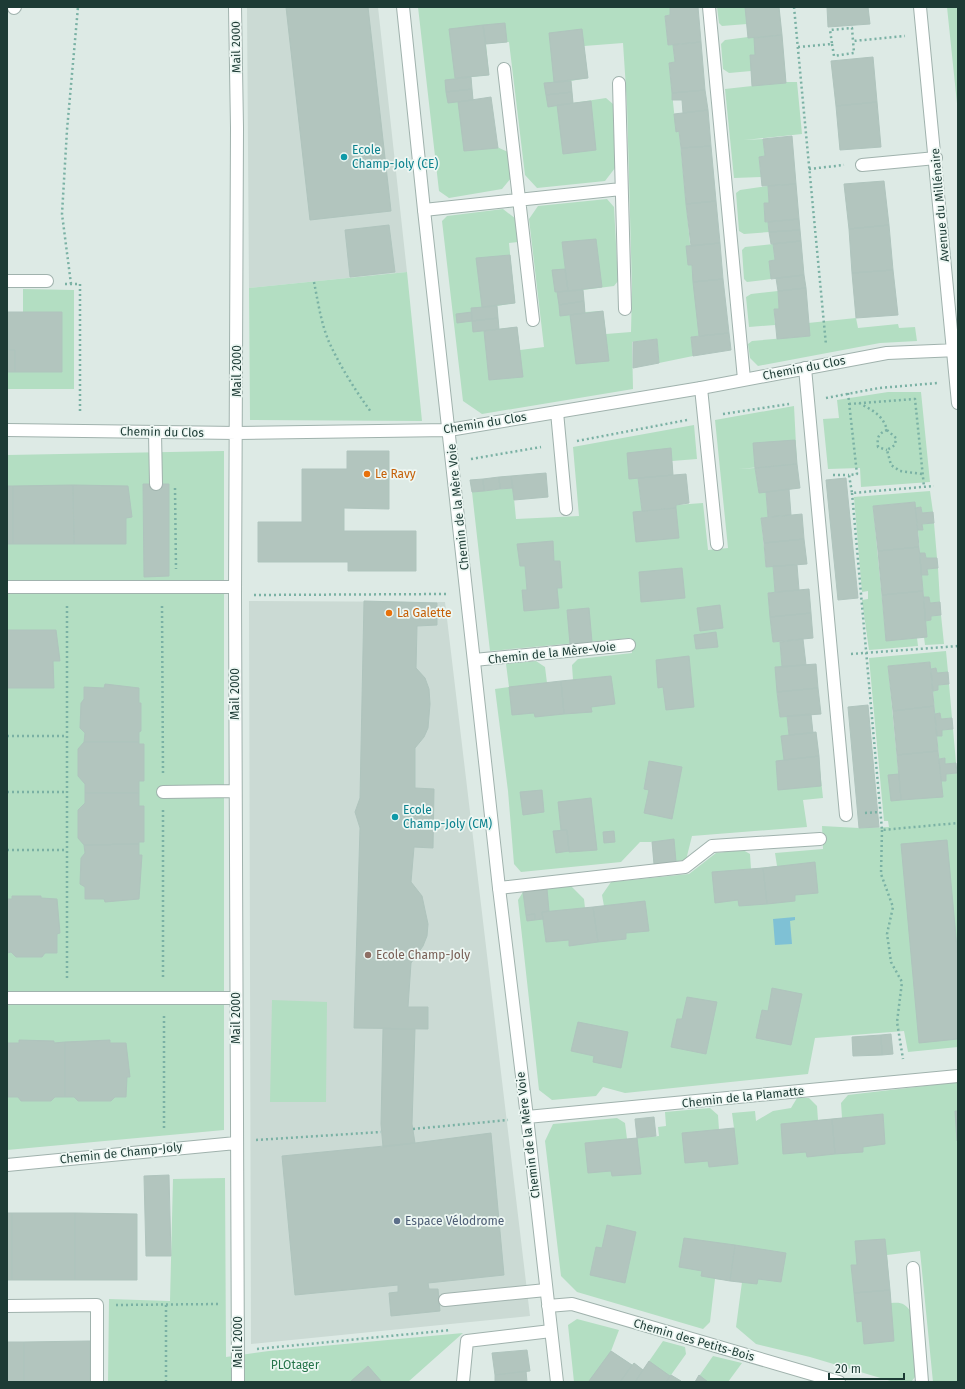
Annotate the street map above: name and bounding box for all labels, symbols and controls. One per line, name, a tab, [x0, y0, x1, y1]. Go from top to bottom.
street label: Mail 2000	[229, 21, 243, 73]
place label: Ecole Champ-Joly (CE)	[352, 143, 438, 171]
street label: Avenue du Millénaire	[928, 147, 952, 263]
marker: Ecole Champ-Joly (CE)	[339, 152, 349, 162]
street label: Mail 2000	[230, 345, 244, 397]
street label: Chemin du Clos	[761, 353, 847, 383]
street label: Chemin du Clos	[442, 409, 528, 436]
street label: Chemin du Clos	[120, 424, 205, 440]
street label: Chemin de la Mère Voie	[444, 443, 472, 571]
place label: Le Ravy	[375, 467, 416, 481]
marker: Le Ravy	[362, 469, 372, 479]
place label: La Galette	[397, 606, 452, 620]
marker: La Galette	[384, 608, 394, 618]
street label: Chemin de la Mère-Voie	[487, 639, 617, 667]
street label: Mail 2000	[228, 668, 242, 720]
place label: Ecole Champ-Joly (CM)	[403, 803, 492, 831]
marker: Ecole Champ-Joly (CM)	[390, 812, 400, 822]
place label: Ecole Champ-Joly	[376, 948, 470, 962]
marker: Ecole Champ-Joly	[363, 950, 373, 960]
street label: Mail 2000	[229, 992, 243, 1044]
street label: Chemin de la Mère Voie	[513, 1071, 543, 1199]
street label: Chemin de la Plamatte	[681, 1084, 805, 1110]
street label: Chemin de Champ-Joly	[59, 1140, 183, 1166]
place label: Espace Vélodrome	[405, 1214, 504, 1228]
marker: Espace Vélodrome	[392, 1216, 402, 1226]
street label: Mail 2000	[231, 1316, 245, 1368]
street label: Chemin des Petits-Bois	[632, 1316, 757, 1364]
scale bar	[829, 1355, 904, 1381]
park label: PLOtager	[271, 1358, 320, 1372]
text: 20 m	[835, 1362, 861, 1376]

